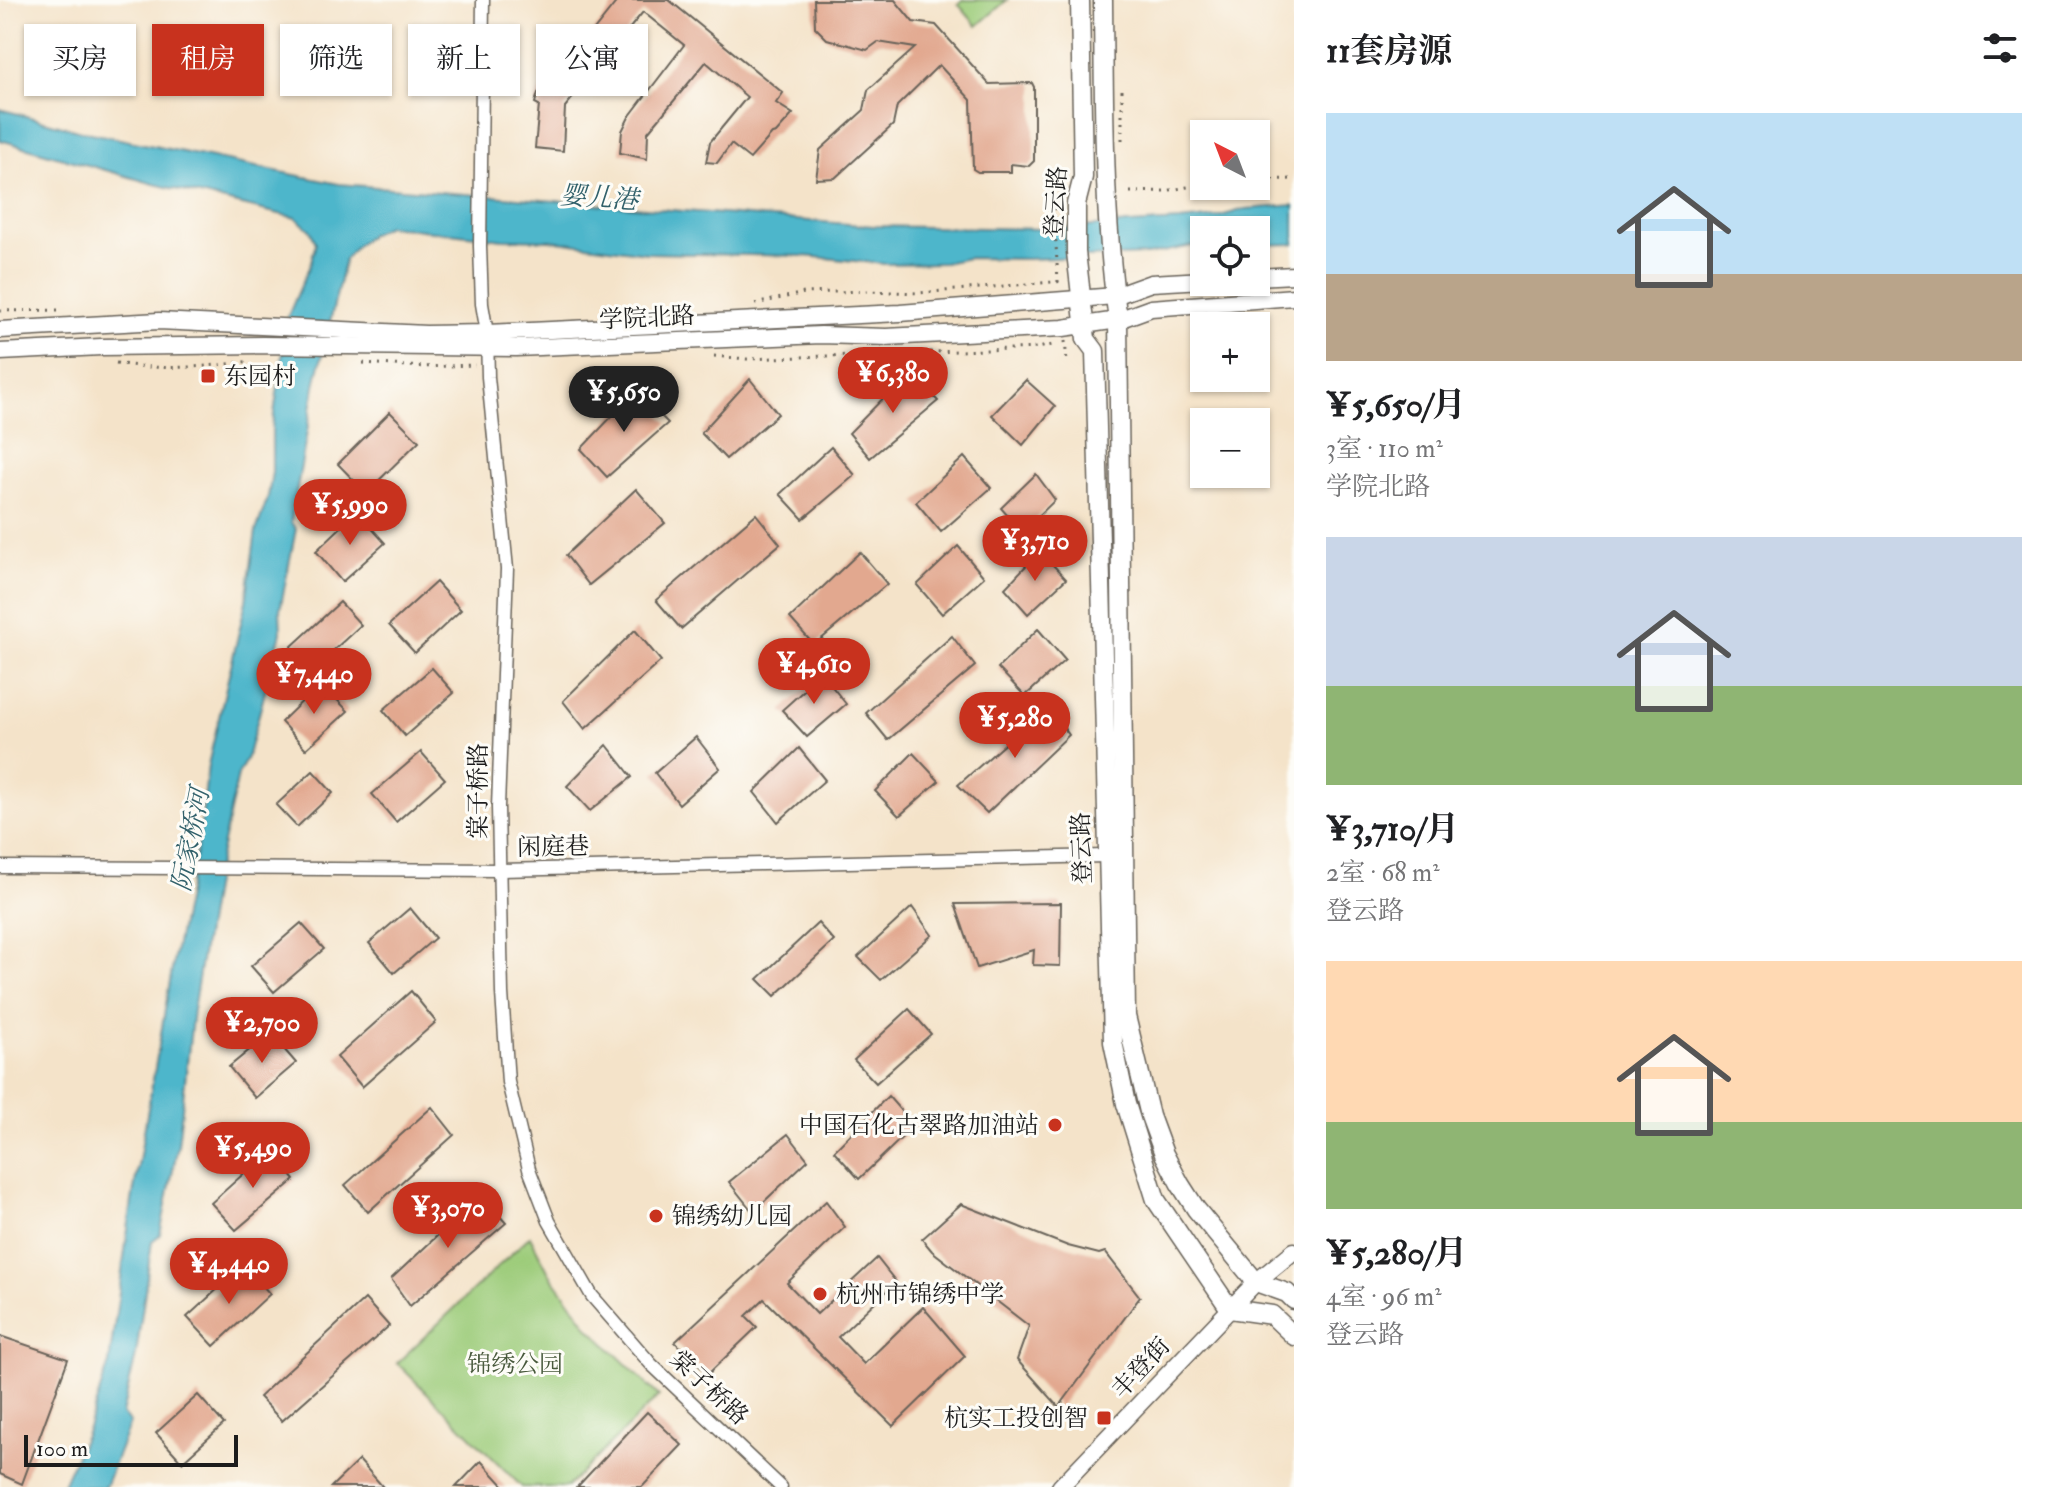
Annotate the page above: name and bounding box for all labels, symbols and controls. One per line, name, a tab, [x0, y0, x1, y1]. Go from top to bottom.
chip: 买房	[24, 24, 136, 96]
chip: 租房	[152, 24, 264, 96]
chip: 筛选	[280, 24, 392, 96]
chip: 新上	[408, 24, 520, 96]
chip: 公寓	[536, 24, 648, 96]
icon: filters	[1978, 26, 2022, 70]
text: 11套房源	[1326, 30, 1452, 73]
north arrow	[1190, 120, 1270, 200]
map controls	[1190, 120, 1270, 488]
street label: 登云路	[1038, 165, 1074, 239]
icon: home	[1602, 165, 1746, 309]
water label: 婴儿港	[559, 179, 642, 217]
button: locate	[1190, 216, 1270, 296]
street label: 学院北路	[598, 300, 696, 336]
button: +	[1190, 312, 1270, 392]
pin: ¥6,380	[828, 347, 958, 415]
text: ¥6,380	[856, 357, 930, 389]
place label: 东园村	[224, 361, 296, 392]
pin: ¥5,650	[559, 366, 689, 434]
marker: 东园村	[199, 367, 217, 385]
text: ¥5,650	[587, 376, 661, 408]
text: ¥5,650/月	[1326, 384, 1466, 427]
button: −	[1190, 408, 1270, 488]
text: 3室 · 110 m²	[1326, 433, 1443, 465]
text: 学院北路	[1326, 471, 1430, 503]
pin: ¥5,990	[285, 479, 415, 547]
text: ¥5,990	[312, 489, 388, 521]
pin: ¥3,710	[970, 515, 1100, 583]
text: ¥3,710	[1000, 525, 1070, 557]
icon: home	[1602, 589, 1746, 733]
pin: ¥4,610	[749, 638, 879, 706]
pin: ¥7,440	[249, 648, 379, 716]
text: ¥4,610	[776, 648, 852, 680]
text: ¥7,440	[274, 658, 354, 690]
pin: ¥5,280	[950, 692, 1080, 760]
text: ¥5,280	[977, 702, 1053, 734]
street label: 棠子桥路	[463, 743, 494, 839]
water label: 阮家桥河	[165, 782, 217, 894]
text: ¥3,710/月	[1326, 808, 1459, 851]
street label: 登云路	[1065, 811, 1099, 885]
street label: 闲庭巷	[517, 831, 589, 863]
text: 2室 · 68 m²	[1326, 857, 1440, 889]
text: 登云路	[1326, 895, 1404, 927]
pin: ¥2,700	[197, 997, 327, 1065]
text: ¥2,700	[224, 1007, 300, 1039]
icon: home	[1602, 1013, 1746, 1157]
place label: 中国石化古翠路加油站	[799, 1110, 1039, 1141]
marker: 中国石化古翠路加油站	[1046, 1116, 1064, 1134]
pin: ¥5,490	[188, 1122, 318, 1190]
text: ¥5,490	[214, 1132, 292, 1164]
pin: ¥3,070	[383, 1182, 513, 1250]
text: ¥3,070	[411, 1192, 485, 1224]
place label: 锦绣幼儿园	[672, 1201, 792, 1232]
marker: 锦绣幼儿园	[647, 1207, 665, 1225]
text: ¥5,280/月	[1326, 1232, 1467, 1275]
pin: ¥4,440	[164, 1238, 294, 1306]
text: ¥4,440	[188, 1248, 270, 1280]
place label: 杭州市锦绣中学	[836, 1279, 1004, 1310]
text: 4室 · 96 m²	[1326, 1281, 1441, 1313]
marker: 杭州市锦绣中学	[811, 1285, 829, 1303]
text: 登云路	[1326, 1319, 1404, 1351]
street label: 丰登街	[1105, 1331, 1177, 1405]
street label: 棠子桥路	[663, 1344, 755, 1432]
park label: 锦绣公园	[467, 1349, 563, 1380]
place label: 杭实工投创智	[944, 1403, 1088, 1434]
marker: 杭实工投创智	[1095, 1409, 1113, 1427]
scale bar	[24, 1431, 238, 1467]
text: 100 m	[36, 1435, 88, 1463]

